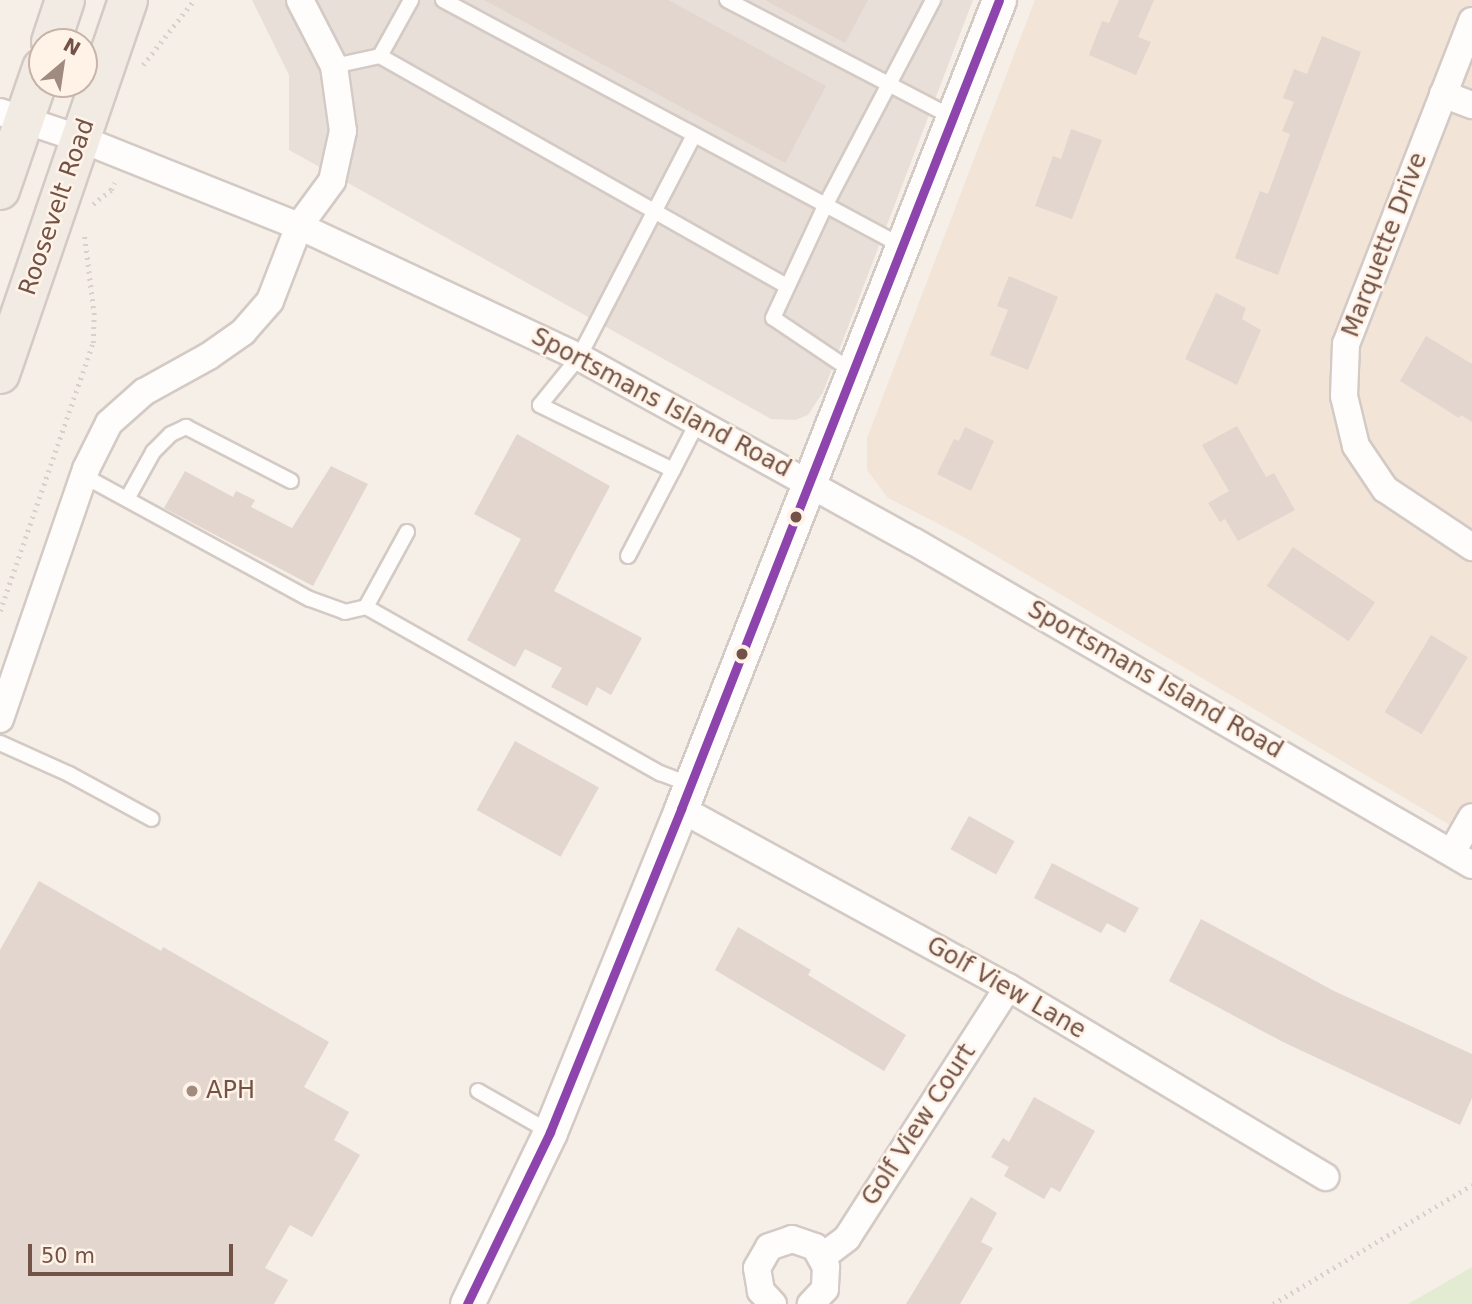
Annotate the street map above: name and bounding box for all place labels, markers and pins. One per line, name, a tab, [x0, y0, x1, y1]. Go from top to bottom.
unlabelled marker	[789, 510, 803, 524]
unlabelled marker	[735, 647, 749, 661]
place label: APH	[206, 1077, 255, 1105]
marker: APH	[184, 1083, 200, 1099]

